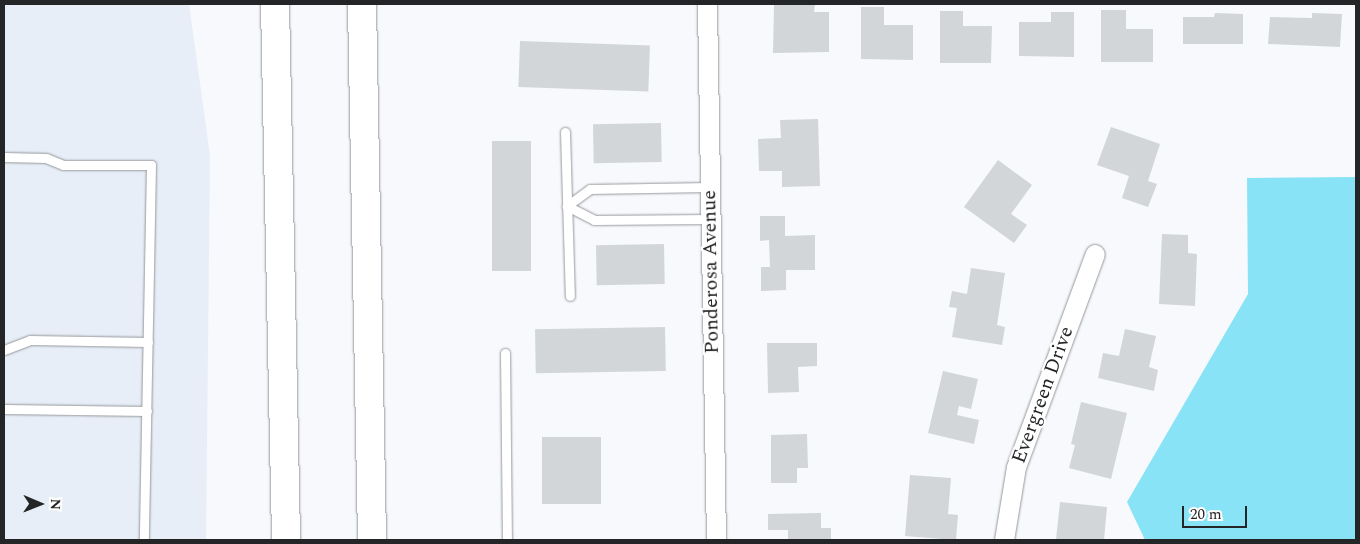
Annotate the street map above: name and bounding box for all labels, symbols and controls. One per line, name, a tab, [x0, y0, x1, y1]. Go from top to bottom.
street label: Ponderosa Avenue	[698, 190, 724, 354]
street label: Evergreen Drive	[1007, 323, 1079, 467]
north arrow	[15, 479, 65, 529]
scale bar	[1185, 496, 1250, 528]
text: N	[45, 498, 66, 510]
text: 20 m	[1190, 503, 1222, 526]

